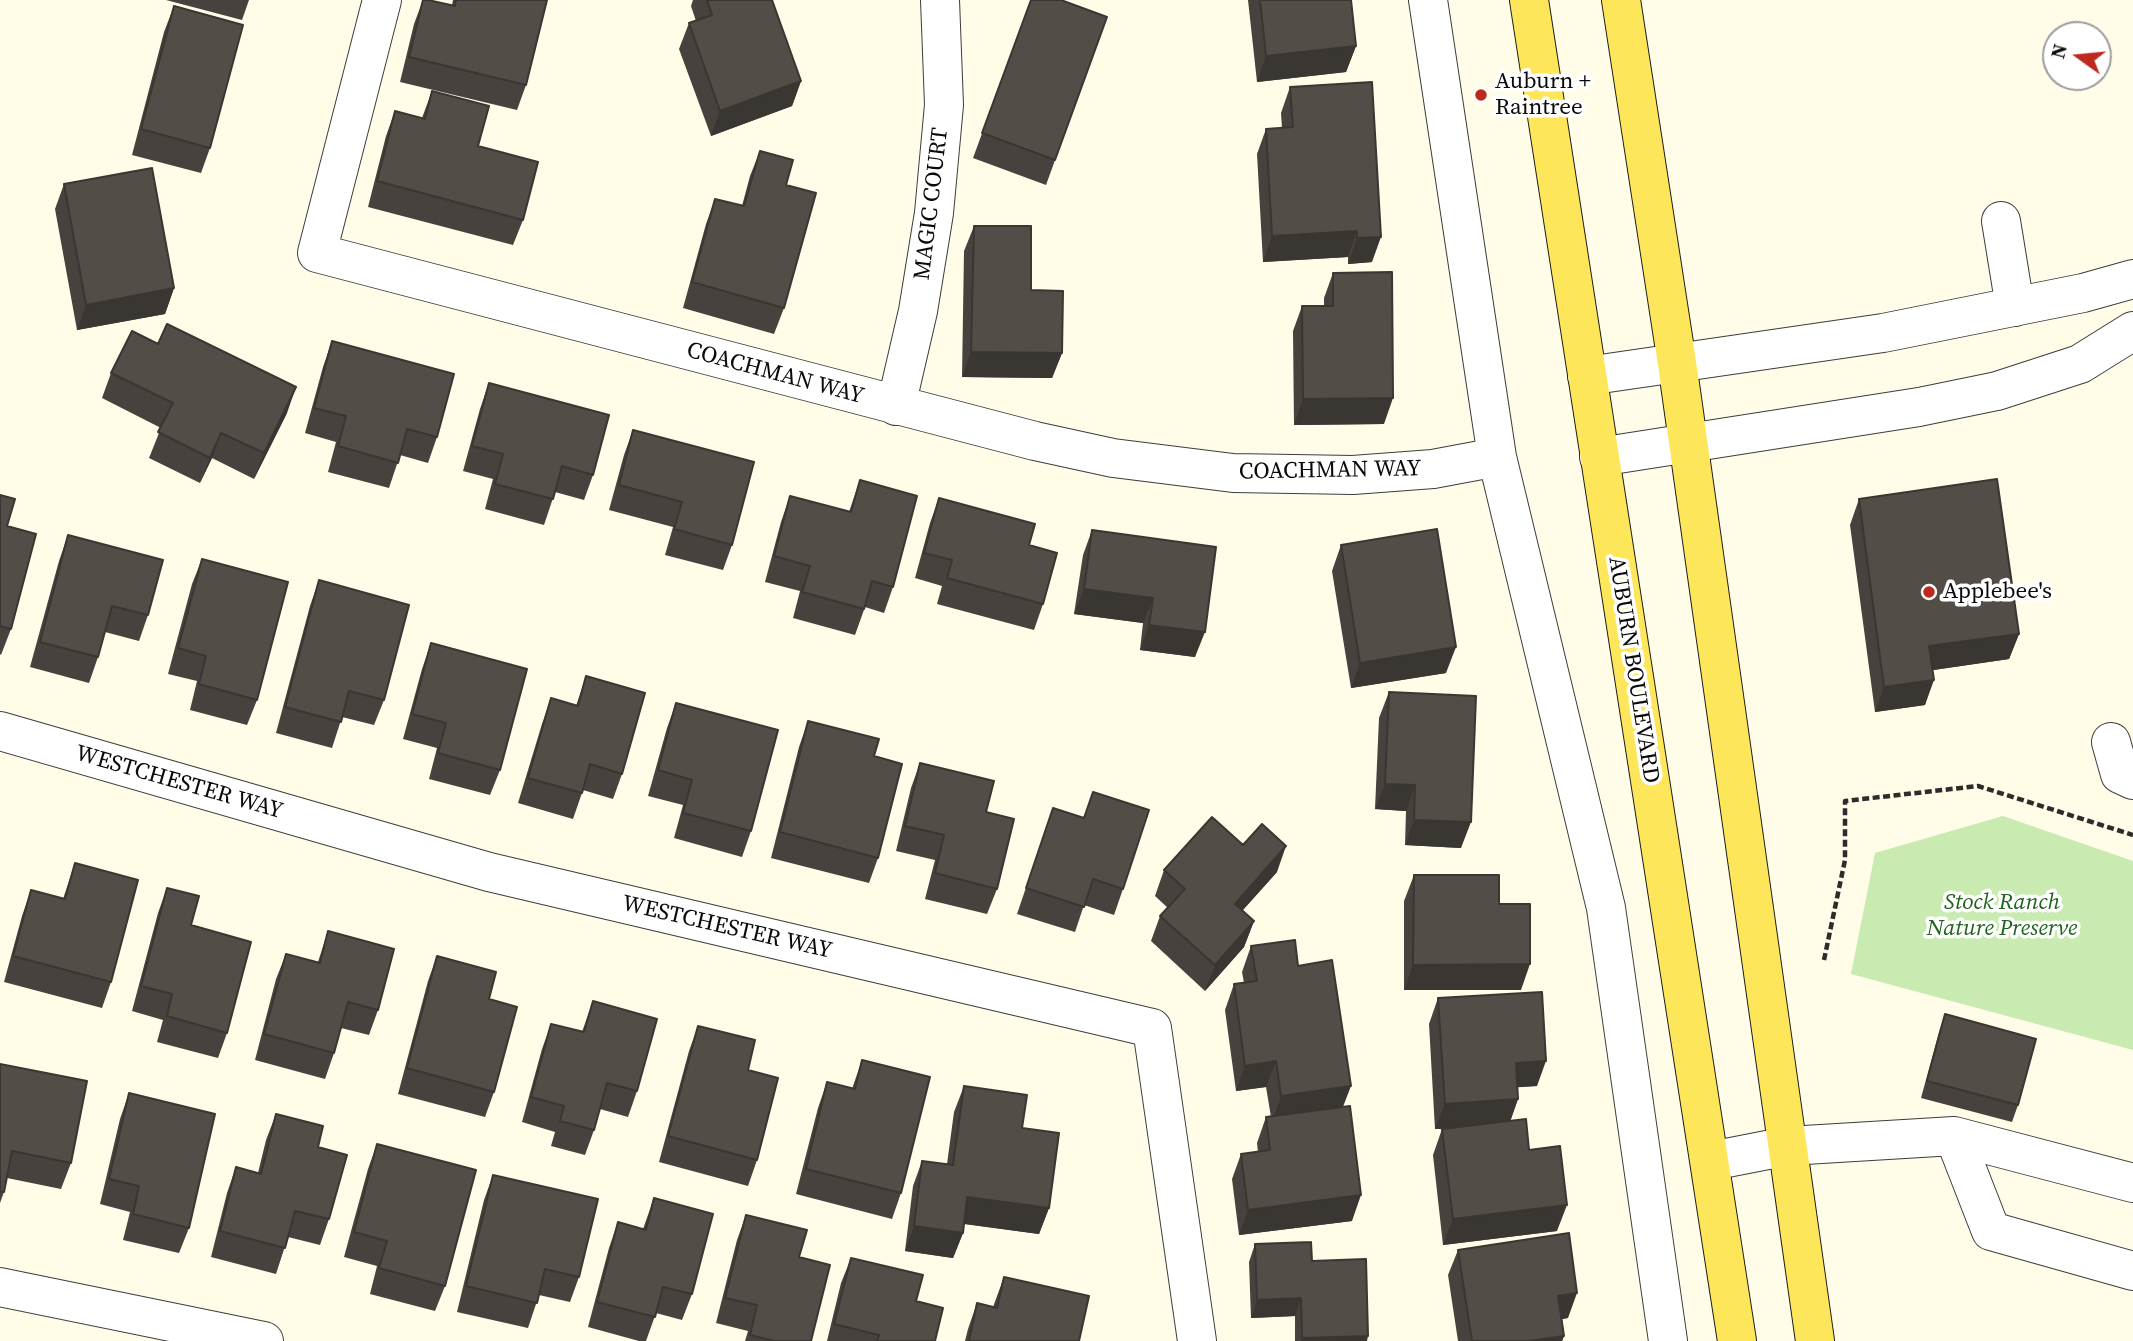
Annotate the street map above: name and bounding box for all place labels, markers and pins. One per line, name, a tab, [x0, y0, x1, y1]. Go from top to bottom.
place label: Auburn + Raintree	[1495, 68, 1591, 122]
marker: Auburn + Raintree	[1473, 87, 1489, 103]
place label: Applebee's	[1943, 578, 2052, 606]
marker: Applebee's	[1921, 584, 1937, 600]

